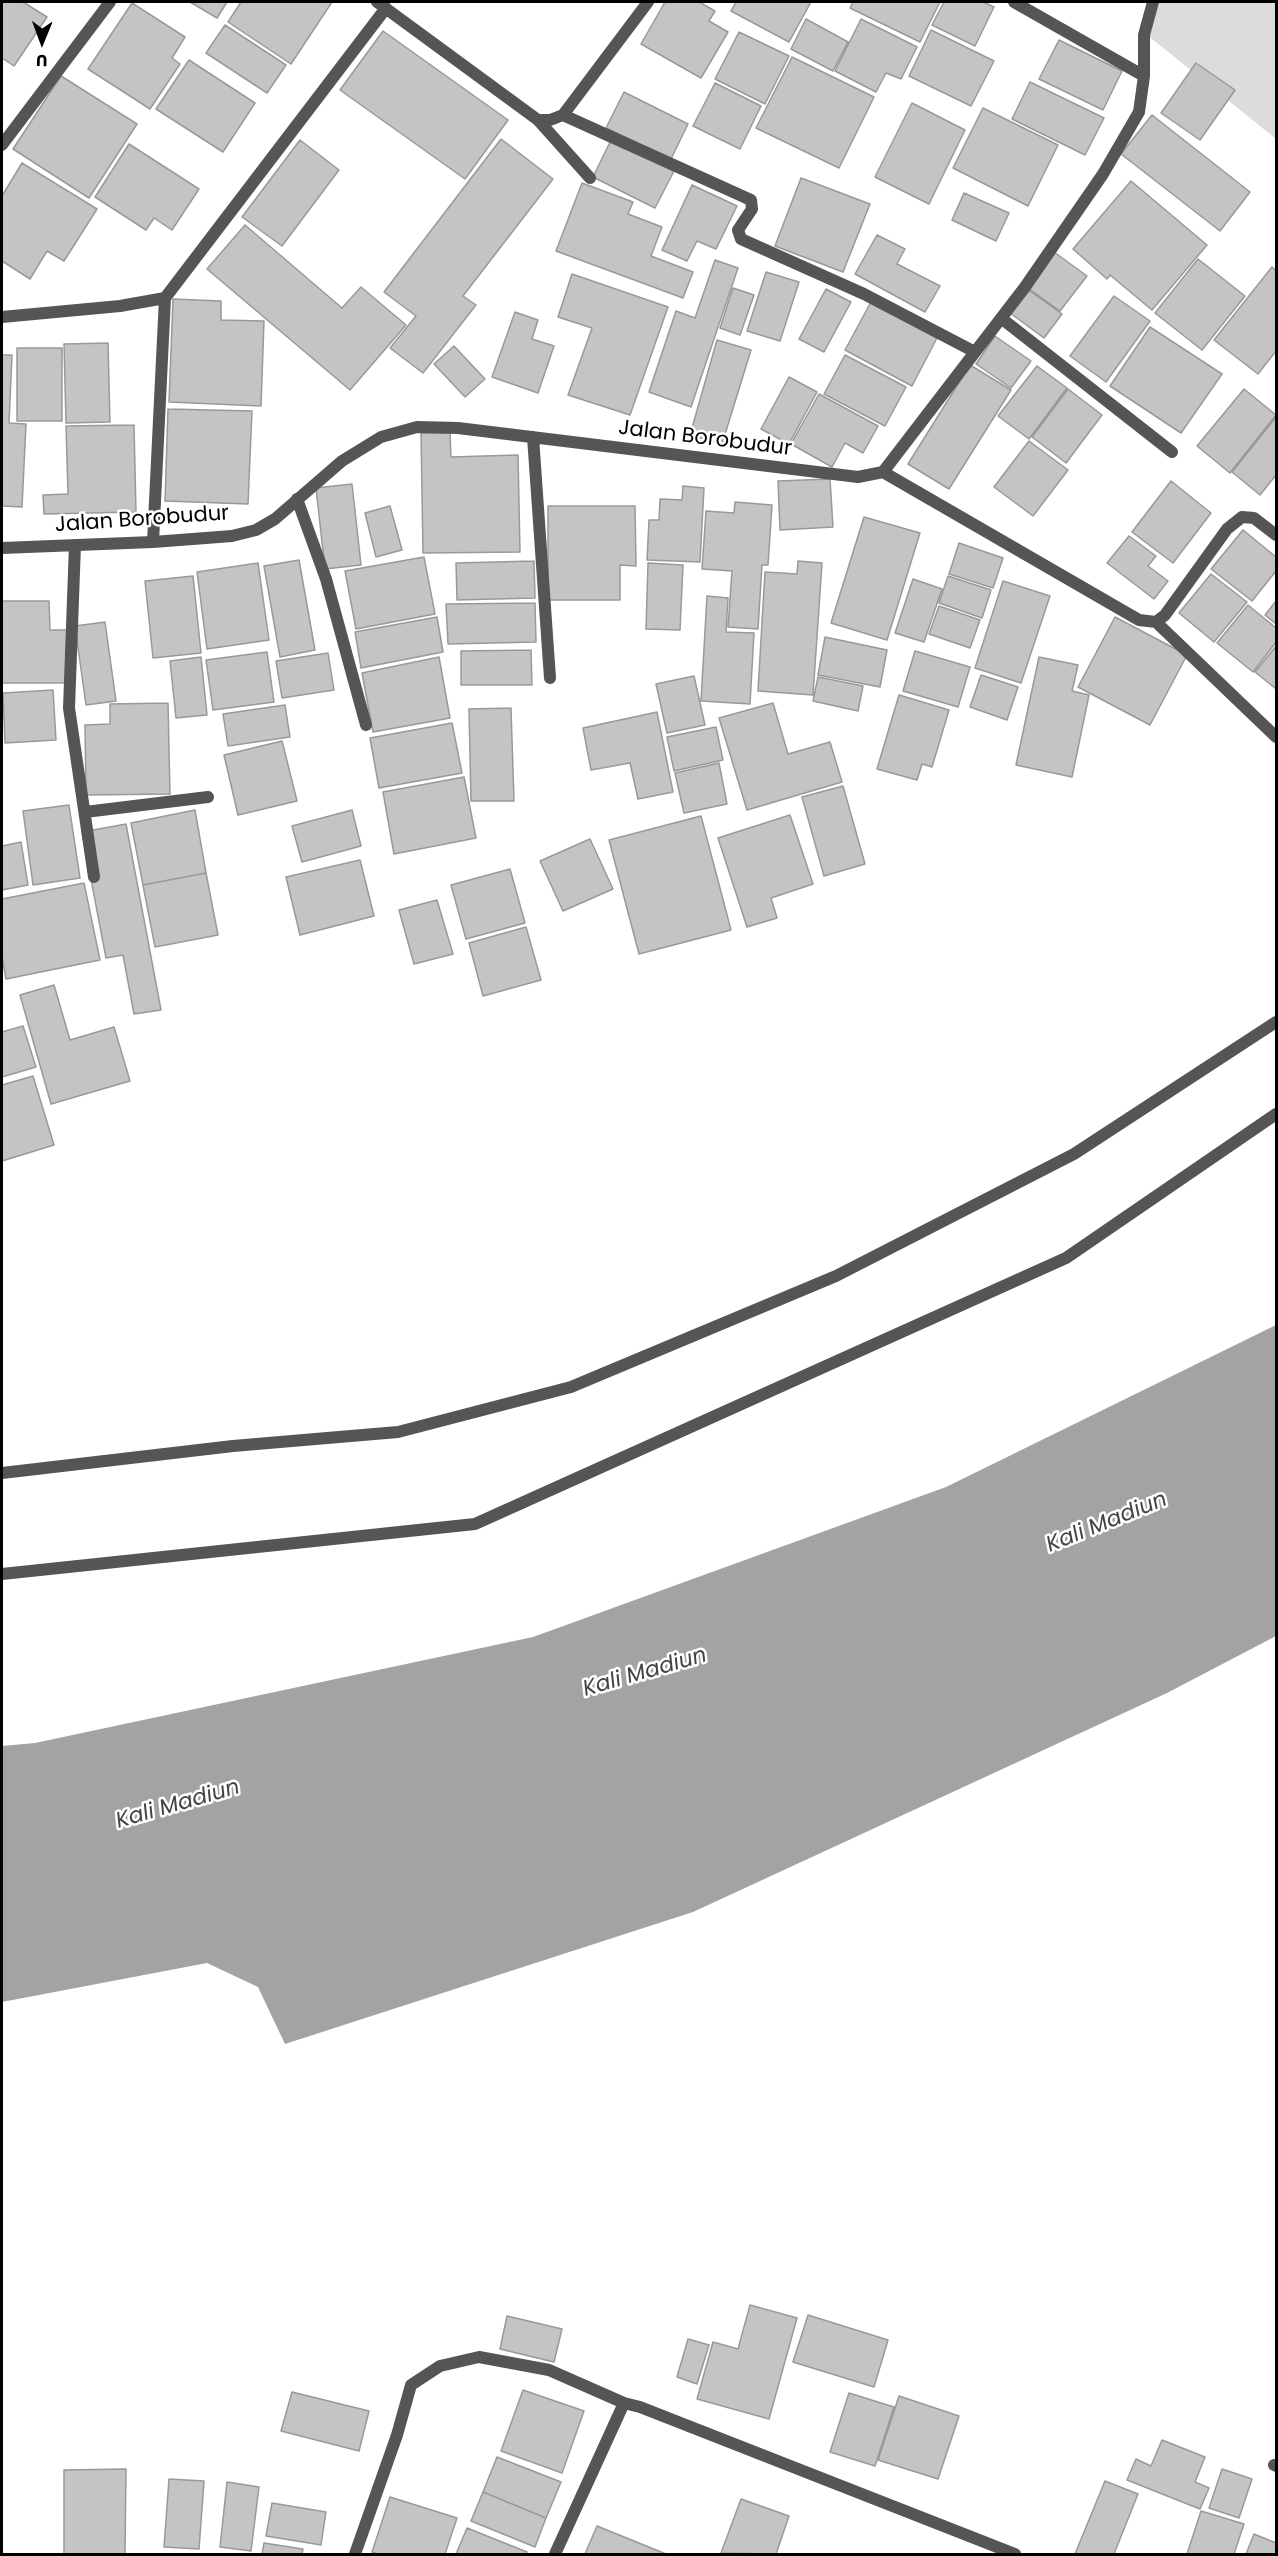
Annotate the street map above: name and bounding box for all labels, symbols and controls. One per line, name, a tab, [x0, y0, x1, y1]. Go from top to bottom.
north arrow	[12, 12, 72, 72]
text: U	[36, 49, 48, 72]
street label: Jalan Borobudur	[617, 416, 793, 462]
street label: Jalan Borobudur	[54, 501, 230, 539]
water label: Kali Madiun	[1043, 1487, 1171, 1559]
water label: Kali Madiun	[580, 1643, 710, 1703]
water label: Kali Madiun	[113, 1775, 243, 1835]

